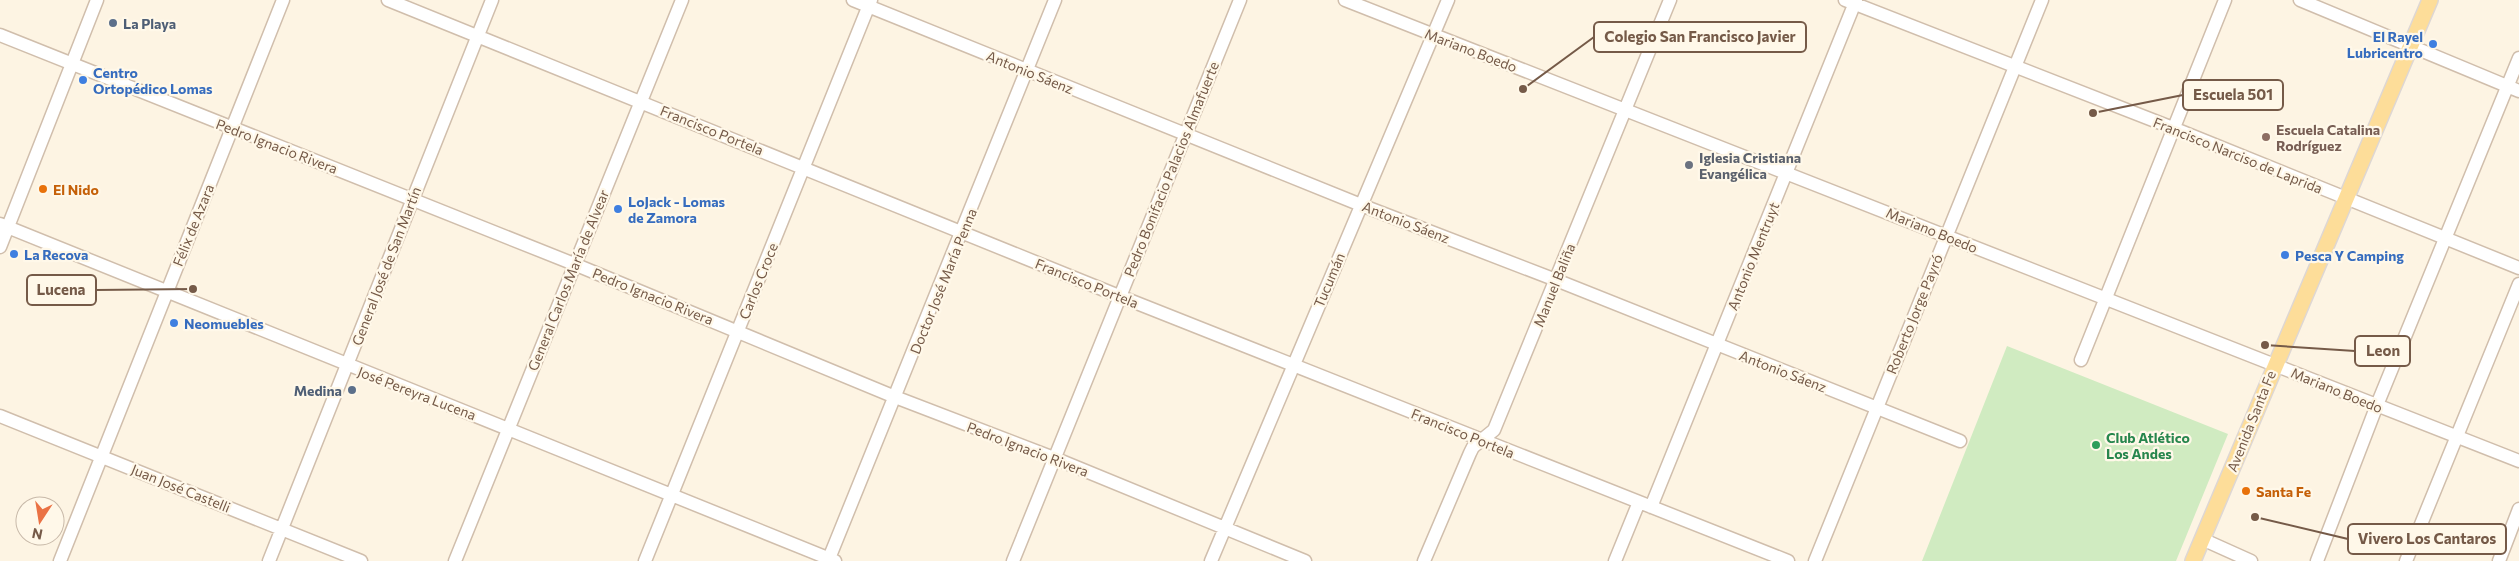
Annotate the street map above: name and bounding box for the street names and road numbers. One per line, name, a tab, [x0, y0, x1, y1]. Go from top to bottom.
street label: Mariano Boedo	[1422, 25, 1520, 75]
street label: Antonio Sáenz	[984, 47, 1076, 97]
street label: Pedro Bonifacio Palacios Almafuerte	[1120, 59, 1222, 279]
street label: Francisco Portela	[658, 102, 766, 158]
street label: Francisco Narciso de Laprida	[2151, 113, 2325, 197]
street label: Pedro Ignacio Rivera	[214, 115, 340, 177]
street label: Félix de Azara	[169, 181, 217, 269]
street label: General José de San Martín	[348, 184, 424, 348]
street label: General Carlos María de Alvear	[524, 187, 612, 373]
street label: Antonio Sáenz	[1360, 198, 1452, 246]
street label: Antonio Mentruyt	[1724, 199, 1783, 313]
street label: Mariano Boedo	[1884, 204, 1980, 256]
street label: Doctor José María Penna	[906, 206, 980, 356]
street label: Carlos Croce	[735, 240, 781, 322]
street label: Manuel Baliña	[1529, 241, 1579, 329]
street label: Tucumán	[1310, 250, 1348, 310]
street label: Roberto Jorge Payró	[1882, 252, 1946, 376]
street label: Francisco Portela	[1033, 255, 1141, 311]
street label: Pedro Ignacio Rivera	[590, 264, 716, 328]
street label: Antonio Sáenz	[1737, 347, 1829, 395]
street label: José Pereyra Lucena	[355, 363, 479, 423]
street label: Mariano Boedo	[2289, 364, 2385, 416]
street label: Avenida Santa Fe	[2223, 368, 2279, 474]
street label: Francisco Portela	[1409, 405, 1517, 461]
street label: Pedro Ignacio Rivera	[965, 418, 1091, 480]
street label: Juan José Castelli	[129, 460, 233, 516]

